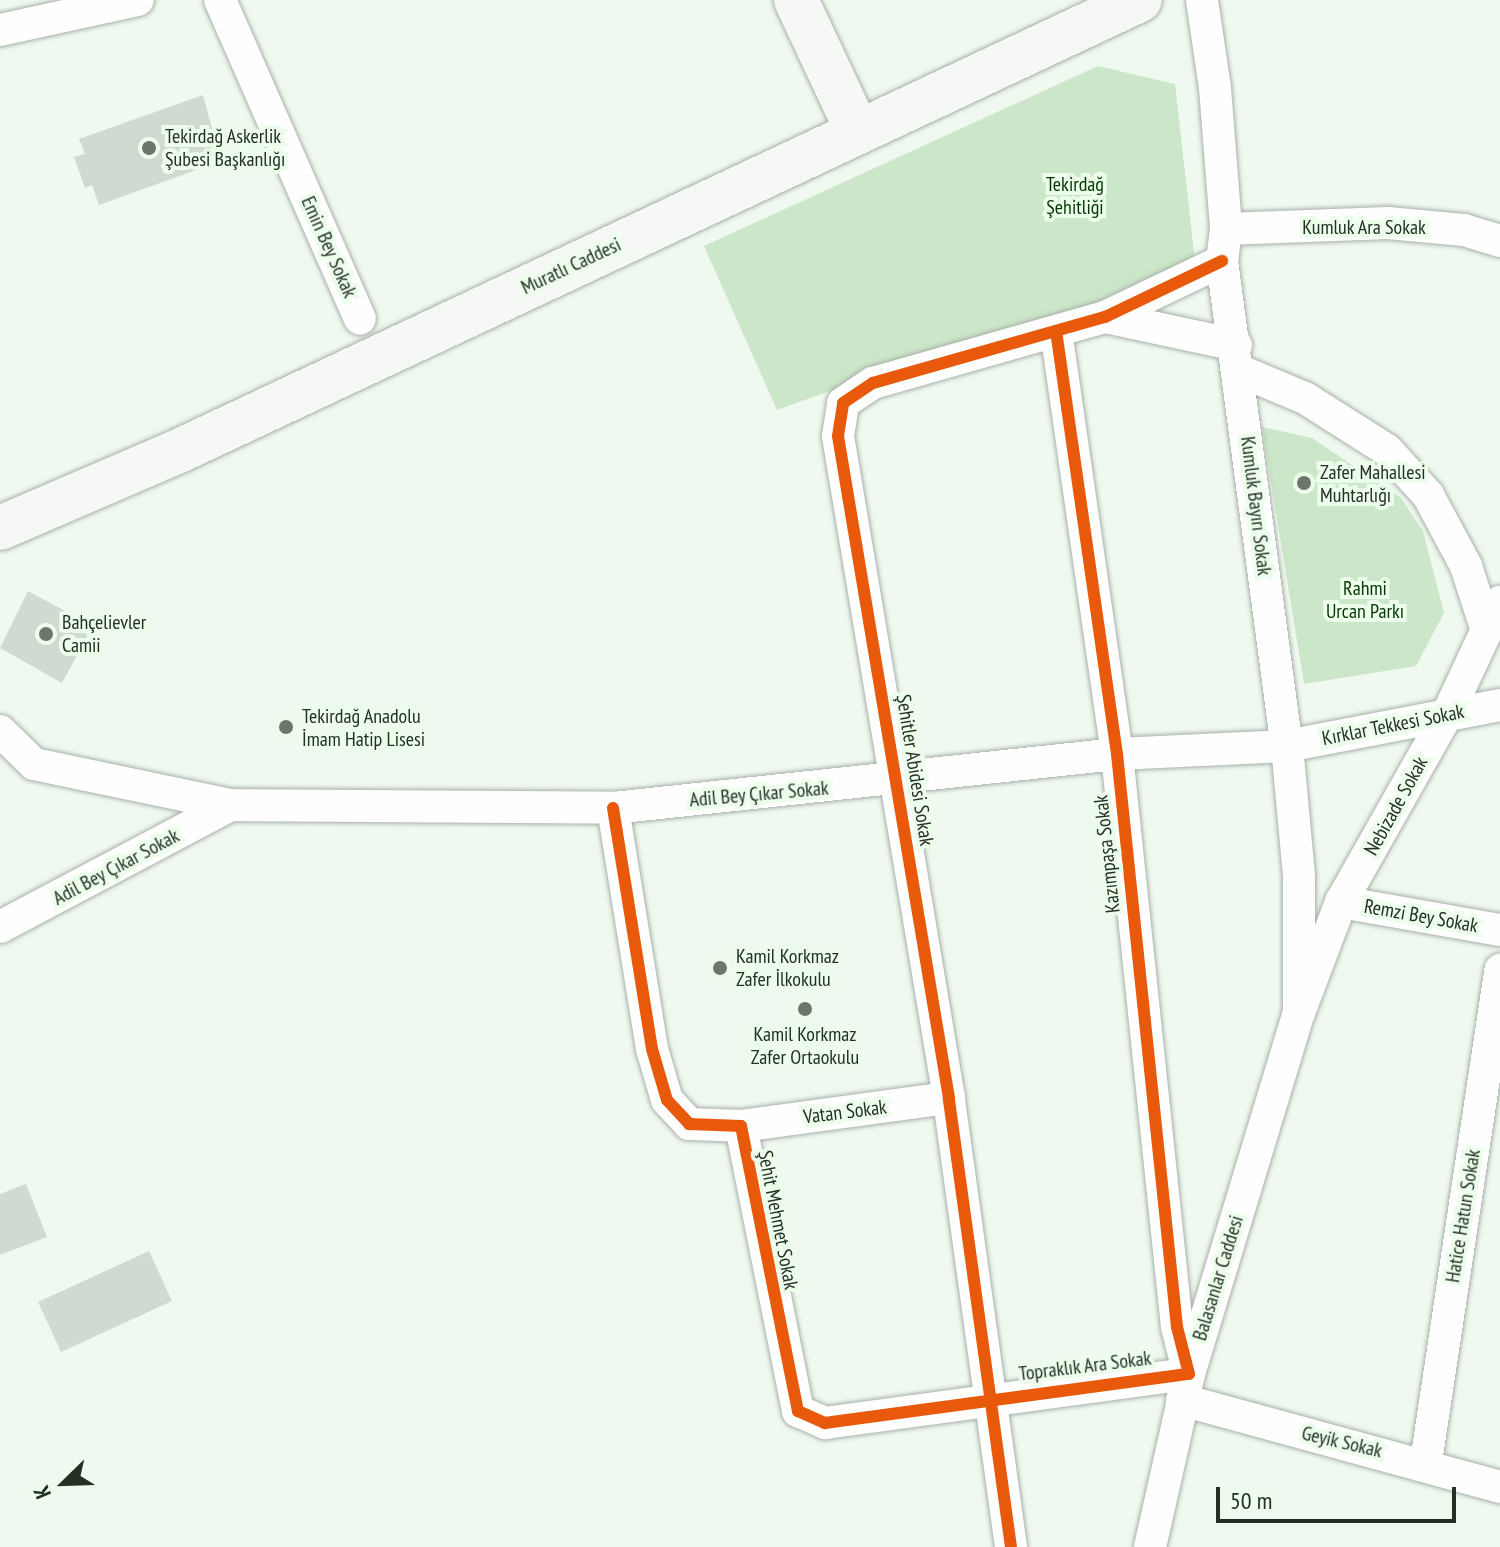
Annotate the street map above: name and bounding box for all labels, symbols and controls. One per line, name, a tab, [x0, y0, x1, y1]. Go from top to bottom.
place label: Tekirdağ Askerlik Şubesi Başkanlığı	[165, 124, 285, 171]
marker: Tekirdağ Askerlik Şubesi Başkanlığı	[140, 139, 158, 157]
park label: Tekirdağ Şehitliği	[1046, 173, 1104, 220]
street label: Emin Bey Sokak	[296, 192, 362, 302]
street label: Kumluk Ara Sokak	[1302, 215, 1426, 239]
street label: Muratlı Caddesi	[517, 232, 625, 300]
street label: Kumluk Bayırı Sokak	[1236, 435, 1276, 577]
place label: Zafer Mahallesi Muhtarlığı	[1320, 460, 1426, 507]
marker: Zafer Mahallesi Muhtarlığı	[1295, 474, 1313, 492]
park label: Rahmi Urcan Parkı	[1326, 576, 1404, 623]
place label: Bahçelievler Camii	[62, 610, 146, 657]
marker: Bahçelievler Camii	[37, 625, 55, 643]
street label: Şehitler Abidesi Sokak	[891, 692, 939, 848]
street label: Kırklar Tekkesi Sokak	[1320, 699, 1466, 751]
place label: Tekirdağ Anadolu İmam Hatip Lisesi	[302, 704, 425, 751]
marker: Tekirdağ Anadolu İmam Hatip Lisesi	[277, 718, 295, 736]
street label: Nebizade Sokak	[1359, 752, 1433, 860]
street label: Adil Bey Çıkar Sokak	[688, 776, 830, 812]
street label: Kazımpaşa Sokak	[1089, 794, 1125, 914]
street label: Adil Bey Çıkar Sokak	[48, 824, 184, 910]
street label: Remzi Bey Sokak	[1362, 894, 1480, 938]
place label: Kamil Korkmaz Zafer İlkokulu	[736, 944, 839, 991]
marker: Kamil Korkmaz Zafer İlkokulu	[711, 959, 729, 977]
marker: Kamil Korkmaz Zafer Ortaokulu	[796, 1000, 814, 1018]
place label: Kamil Korkmaz Zafer Ortaokulu	[751, 1022, 859, 1069]
street label: Vatan Sokak	[802, 1095, 888, 1129]
street label: Şehit Mehmet Sokak	[753, 1148, 803, 1292]
street label: Hatice Hatun Sokak	[1441, 1148, 1485, 1284]
street label: Balasanlar Caddesi	[1188, 1213, 1248, 1343]
street label: Topraklık Ara Sokak	[1017, 1346, 1153, 1386]
street label: Geyik Sokak	[1299, 1421, 1385, 1463]
north arrow	[24, 1443, 104, 1523]
scale bar	[1220, 1471, 1460, 1521]
text: K	[27, 1482, 57, 1503]
text: 50 m	[1230, 1485, 1272, 1516]

